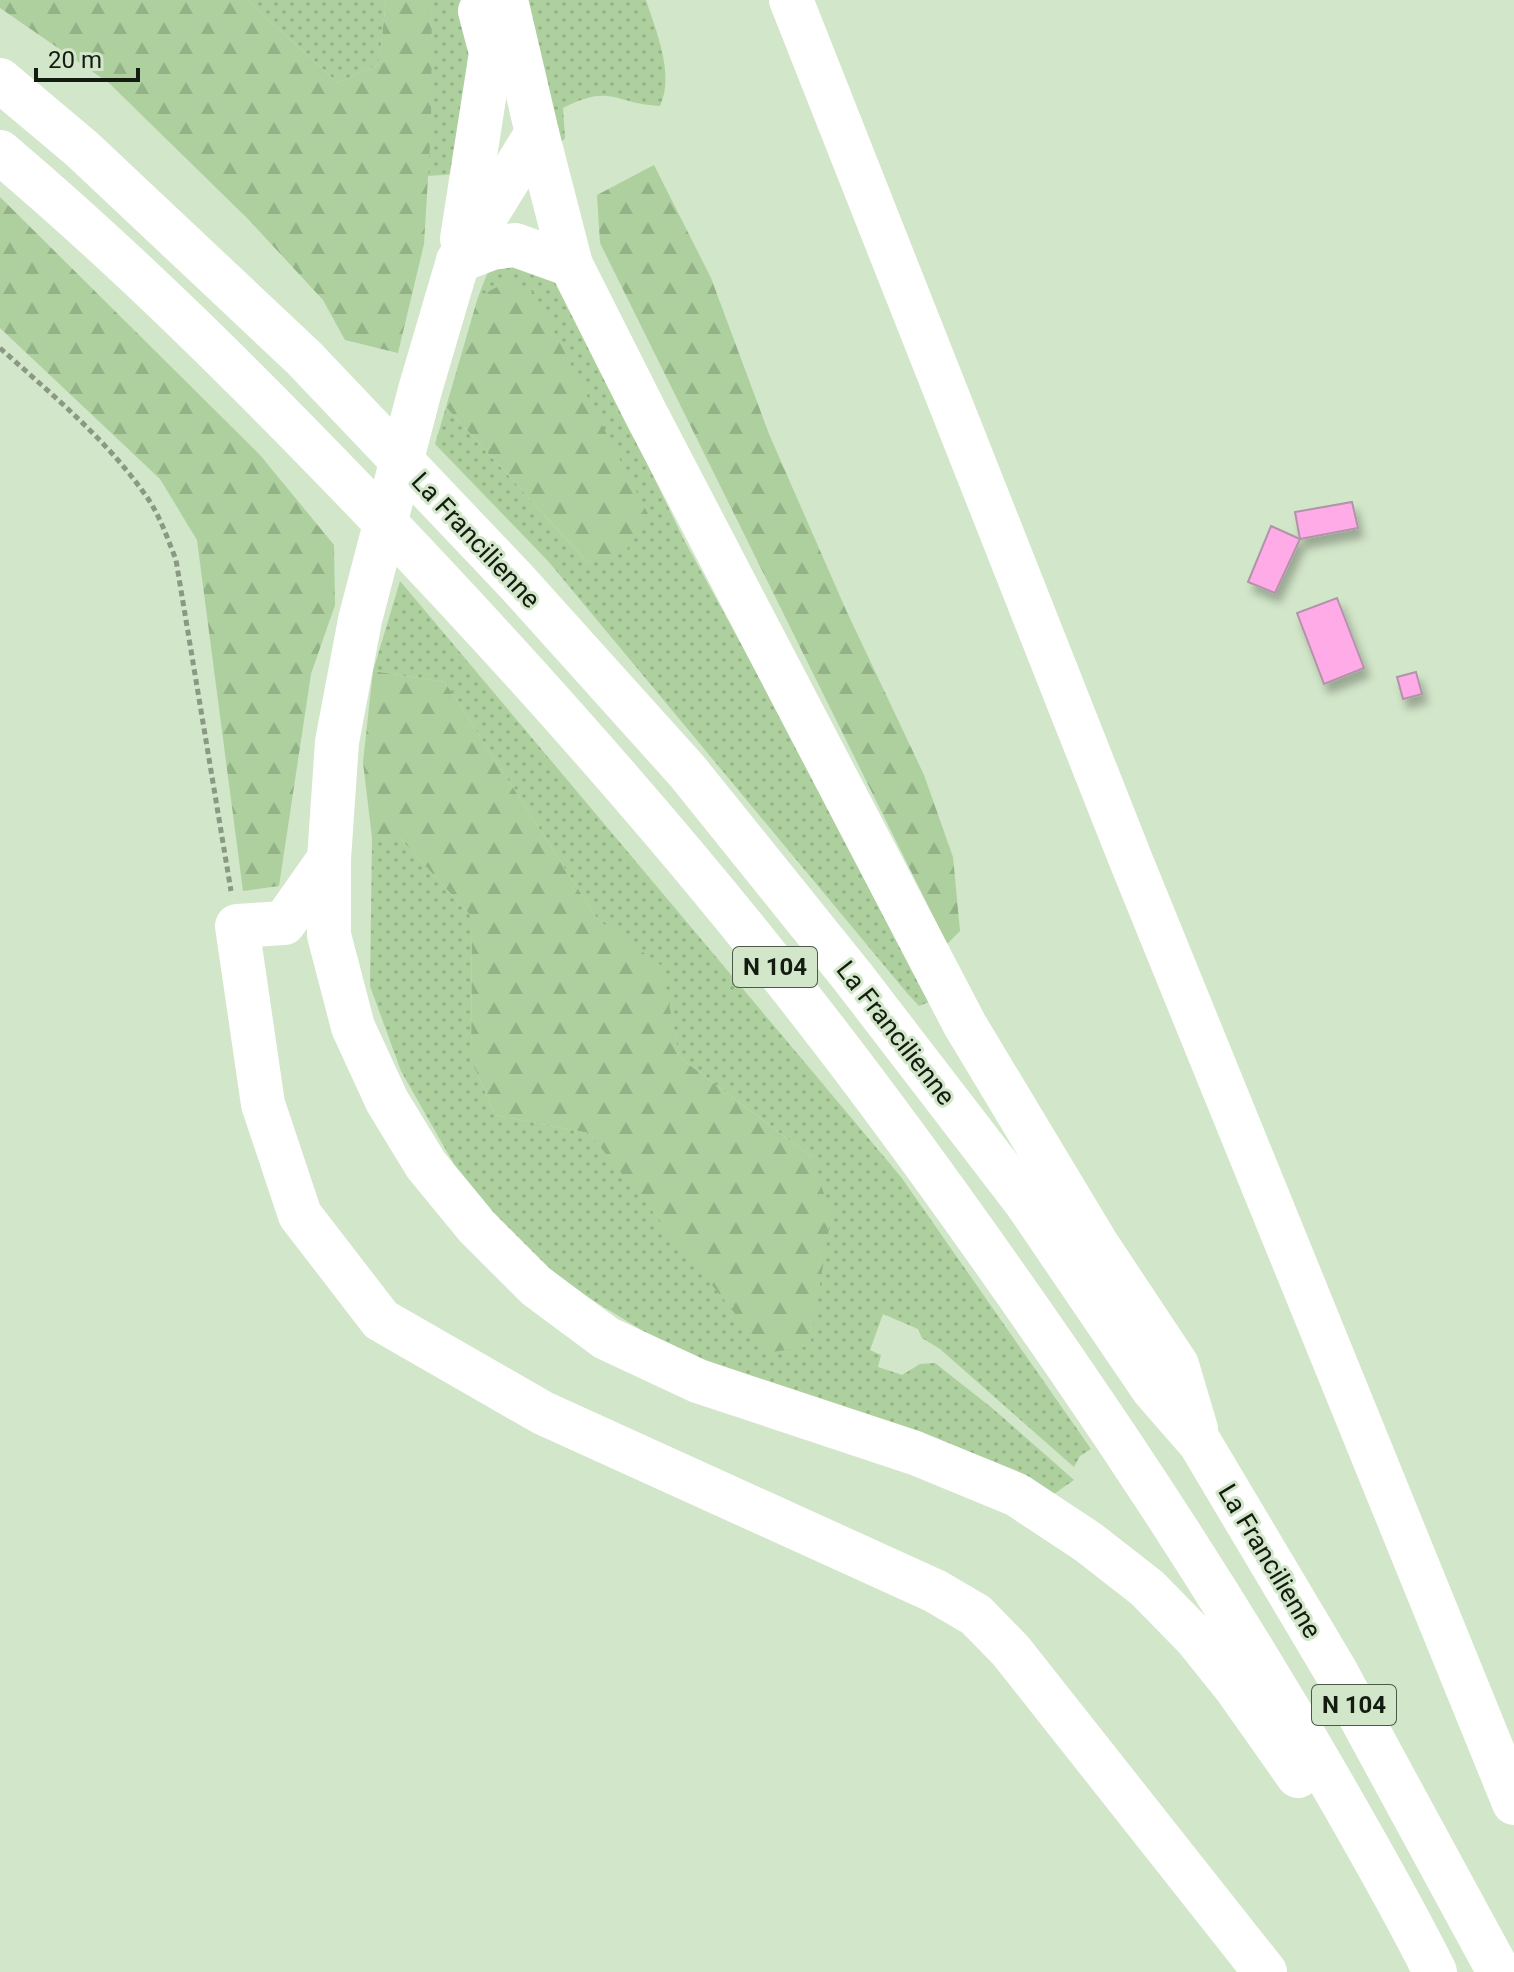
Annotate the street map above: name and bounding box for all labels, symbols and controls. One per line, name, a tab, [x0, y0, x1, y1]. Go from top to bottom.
scale bar	[36, 32, 138, 82]
text: 20 m	[48, 46, 102, 74]
street label: La Francilienne	[406, 466, 546, 614]
road number: N 104	[733, 947, 817, 987]
street label: La Francilienne	[831, 955, 961, 1111]
street label: La Francilienne	[1212, 1479, 1328, 1643]
road number: N 104	[1312, 1685, 1396, 1725]

